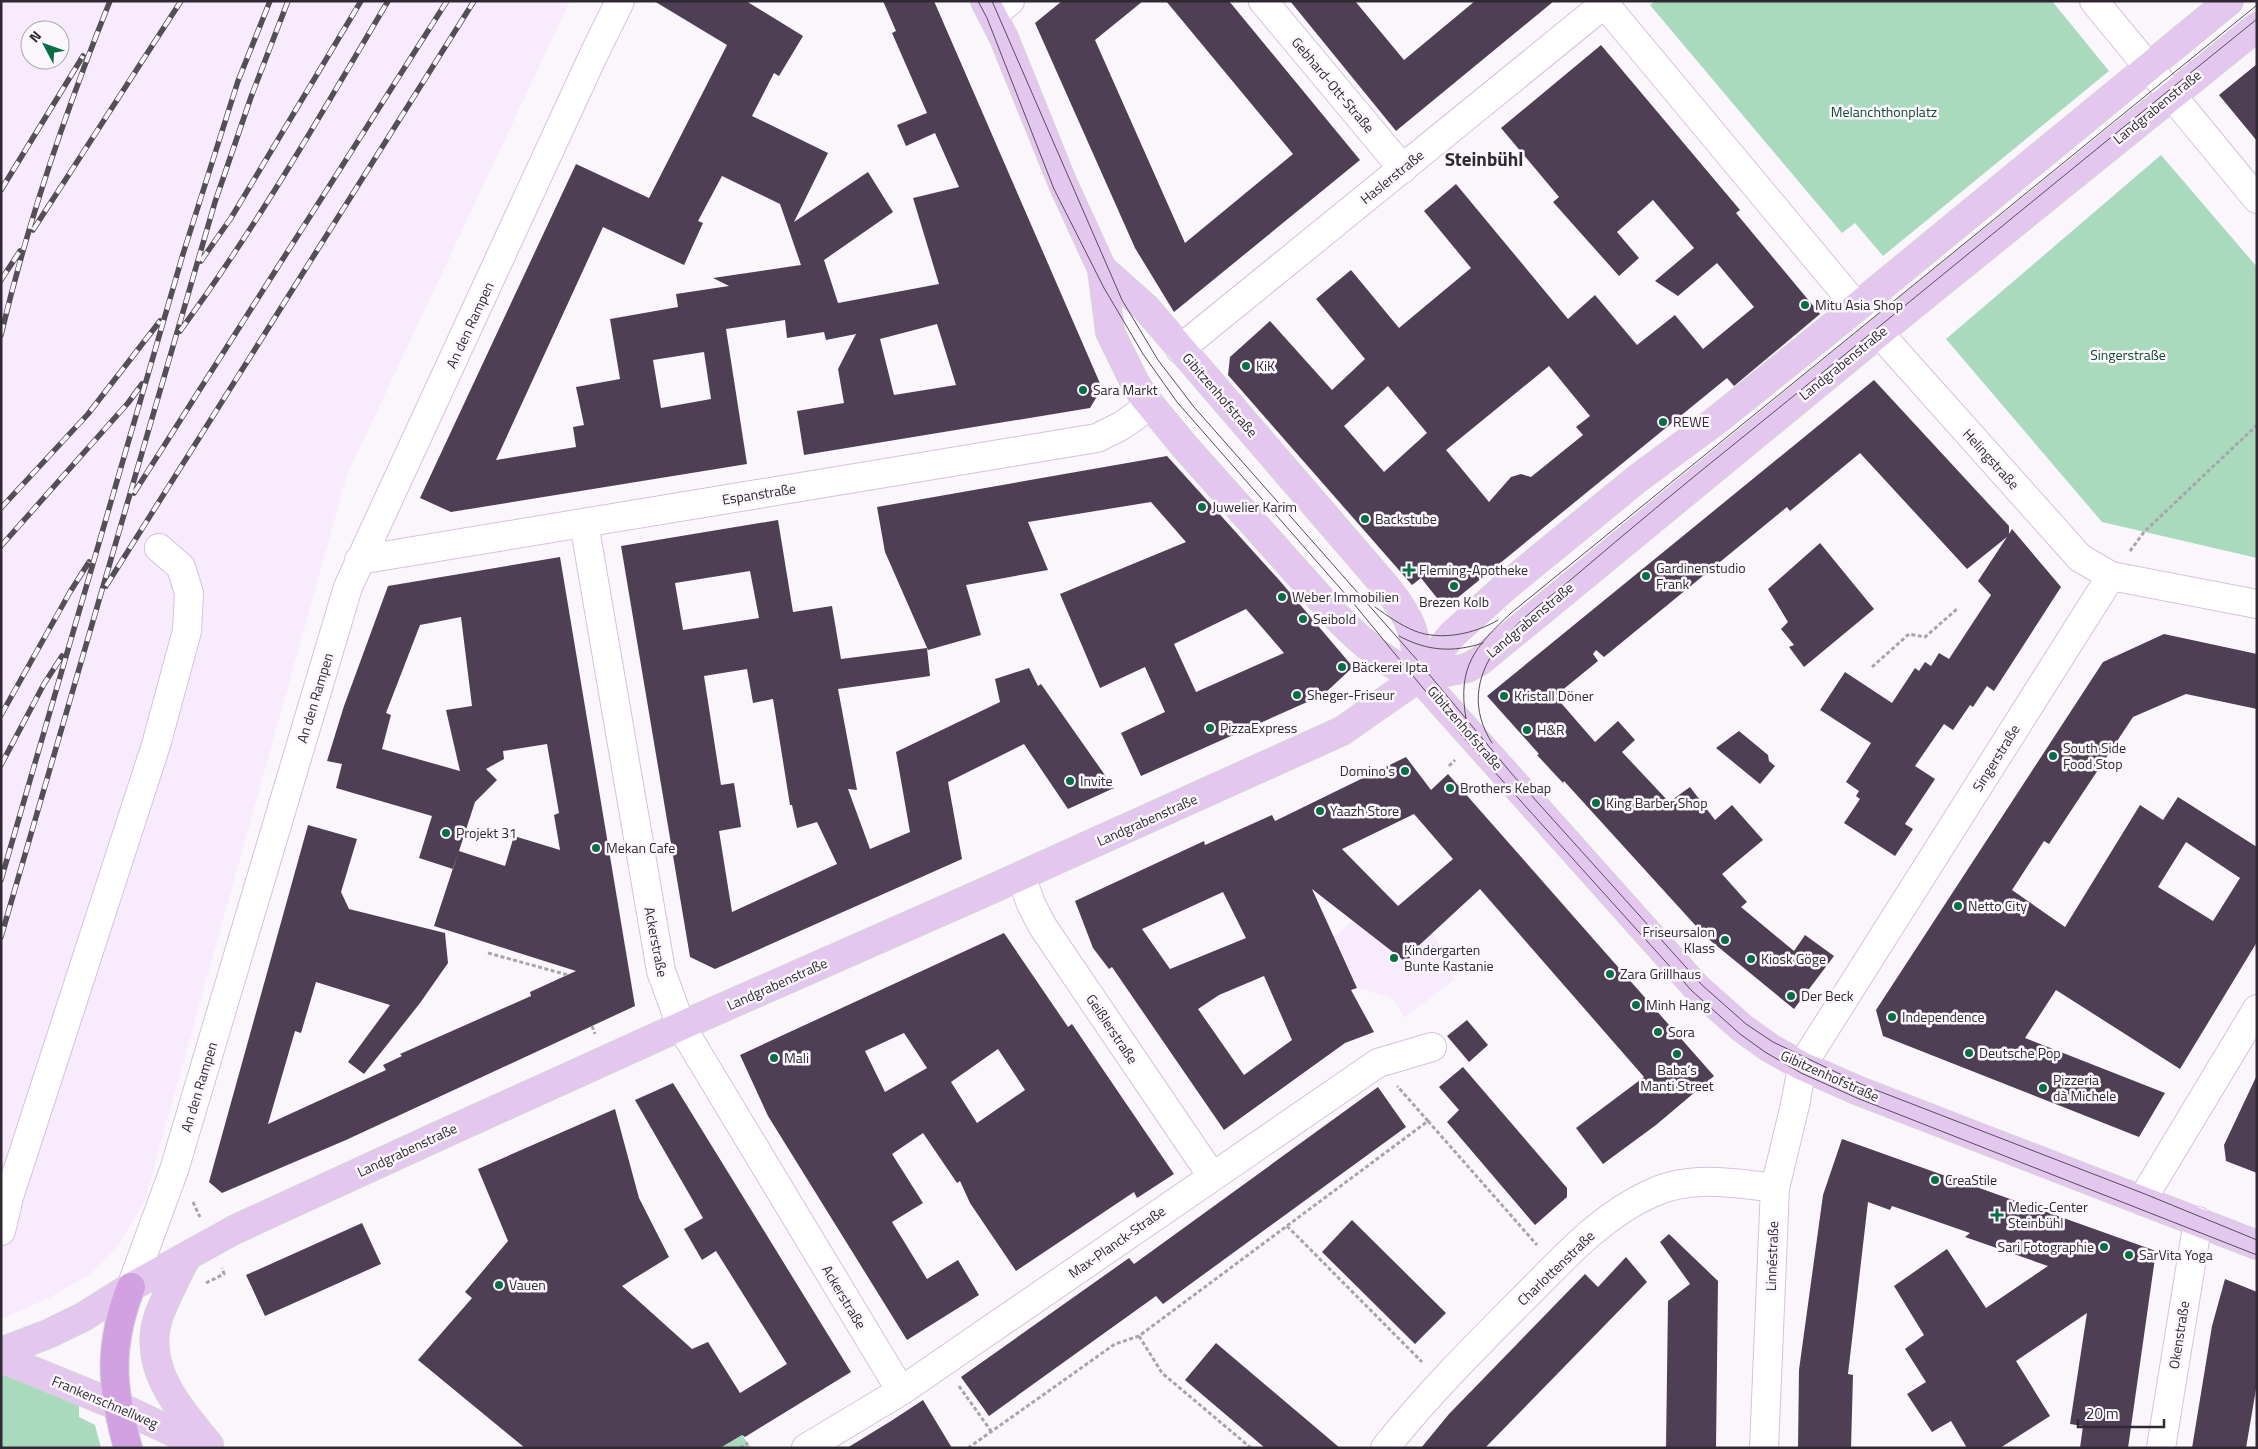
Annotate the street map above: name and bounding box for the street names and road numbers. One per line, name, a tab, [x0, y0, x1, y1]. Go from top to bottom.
street label: Gebhard-Ott-Straße	[1287, 32, 1380, 137]
street label: Landgrabenstraße	[2108, 64, 2205, 149]
street label: Haslerstraße	[1355, 144, 1428, 209]
street label: An den Rampen	[440, 278, 499, 372]
street label: Landgrabenstraße	[1794, 320, 1891, 405]
street label: Gibitzenhofstraße	[1178, 348, 1263, 442]
street label: Helingstraße	[1958, 423, 2025, 494]
street label: Espanstraße	[720, 477, 797, 510]
street label: Landgrabenstraße	[1482, 577, 1578, 662]
street label: An den Rampen	[291, 650, 338, 746]
street label: Gibitzenhofstraße	[1423, 681, 1508, 775]
street label: Singerstraße	[1967, 720, 2025, 795]
street label: Landgrabenstraße	[1093, 788, 1200, 851]
street label: Ackerstraße	[639, 905, 674, 979]
street label: Landgrabenstraße	[723, 952, 830, 1015]
street label: Geißlerstraße	[1081, 990, 1144, 1068]
street label: An den Rampen	[175, 1039, 222, 1135]
street label: Gibitzenhofstraße	[1778, 1044, 1883, 1107]
street label: Landgrabenstraße	[353, 1117, 460, 1182]
street label: Max-Planck-Straße	[1064, 1200, 1170, 1283]
street label: Linnéstraße	[1760, 1220, 1783, 1291]
street label: Charlottenstraße	[1512, 1225, 1599, 1310]
street label: Ackerstraße	[817, 1261, 872, 1333]
street label: Okenstraße	[2163, 1299, 2194, 1371]
street label: Frankenschnellweg	[49, 1370, 162, 1433]

